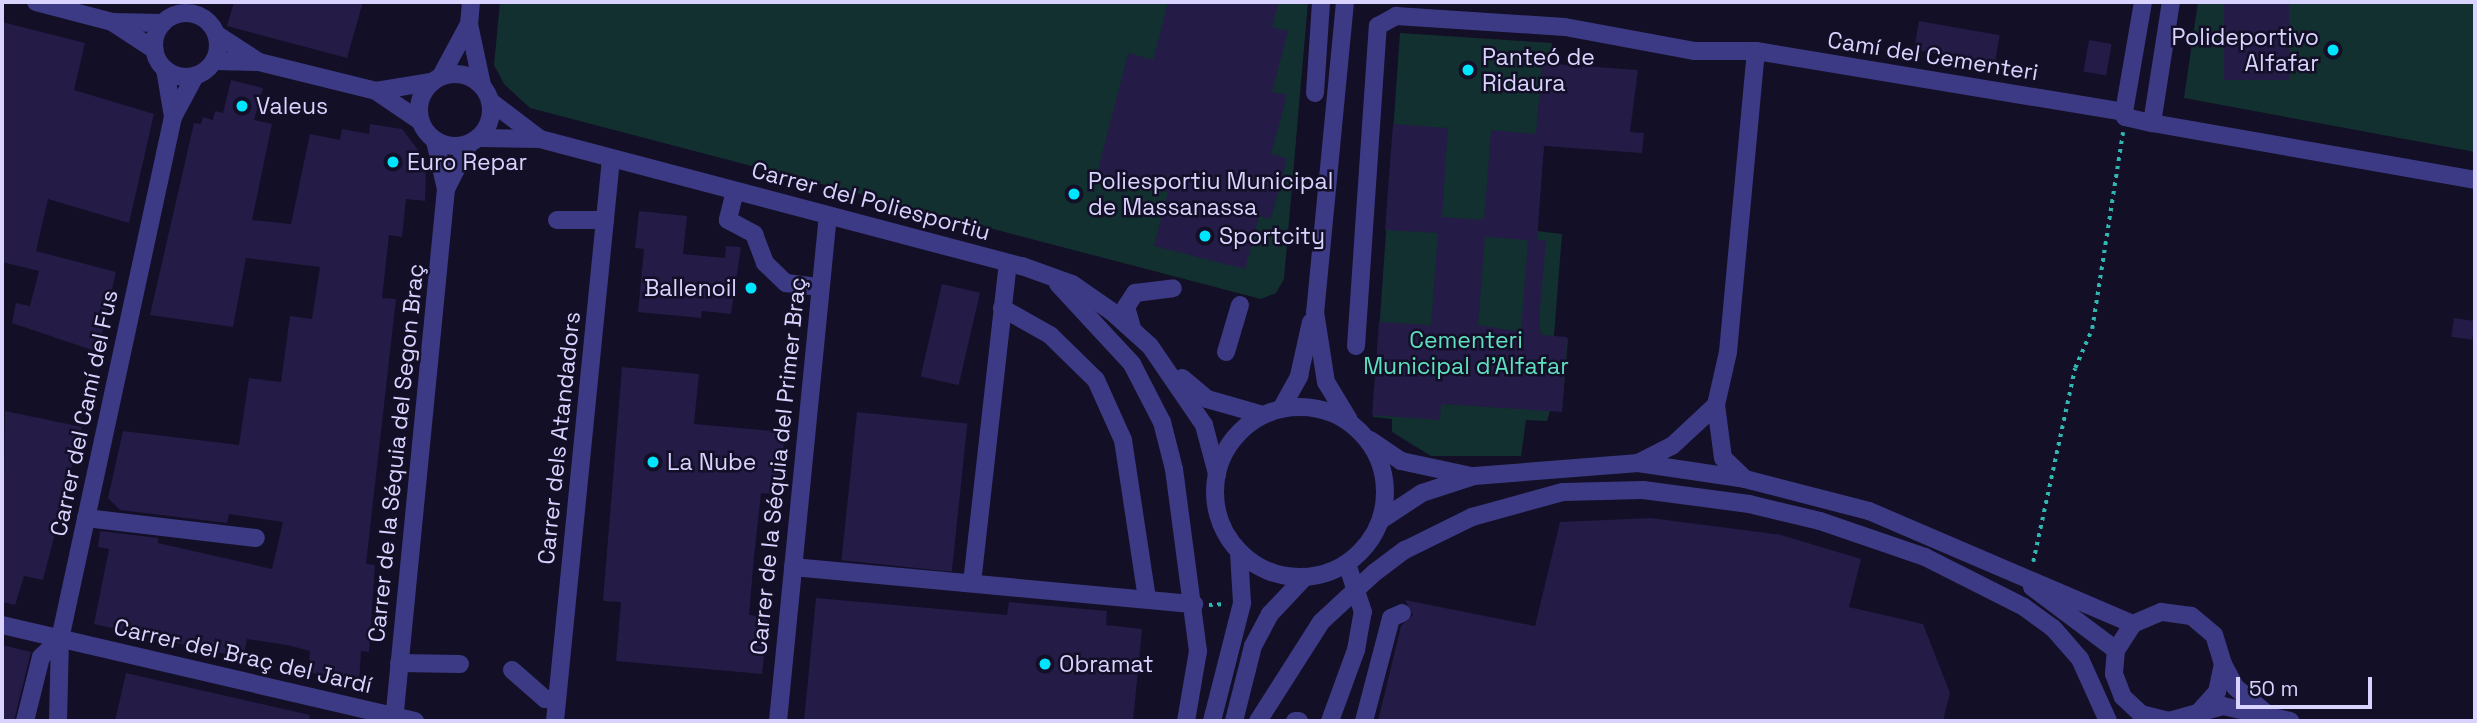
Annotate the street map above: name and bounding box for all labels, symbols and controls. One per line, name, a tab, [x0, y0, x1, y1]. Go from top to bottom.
place label: Polideportivo Alfafar	[2172, 23, 2319, 77]
street label: Camí del Cementeri	[1826, 26, 2040, 86]
marker: Polideportivo Alfafar	[2325, 42, 2341, 58]
place label: Panteó de Ridaura	[1482, 43, 1595, 97]
marker: Panteó de Ridaura	[1460, 62, 1476, 78]
place label: Valeus	[256, 92, 328, 120]
marker: Valeus	[234, 98, 250, 114]
place label: Euro Repar	[407, 148, 527, 176]
marker: Euro Repar	[385, 154, 401, 170]
street label: Carrer del Poliesportiu	[749, 156, 993, 246]
place label: Poliesportiu Municipal de Massanassa	[1088, 167, 1333, 221]
marker: Poliesportiu Municipal de Massanassa	[1066, 186, 1082, 202]
place label: Sportcity	[1219, 222, 1325, 250]
marker: Sportcity	[1197, 228, 1213, 244]
street label: Carrer de la Séquia del Segon Braç	[362, 262, 430, 644]
place label: Ballenoil	[644, 274, 737, 302]
street label: Carrer de la Séquia del Primer Braç	[744, 276, 812, 656]
marker: Ballenoil	[743, 280, 759, 296]
street label: Carrer del Camí del Fus	[44, 287, 124, 539]
street label: Carrer dels Atandadors	[532, 310, 586, 566]
park label: Cementeri Municipal d'Alfafar	[1363, 326, 1569, 380]
place label: La Nube	[667, 448, 756, 476]
marker: La Nube	[645, 454, 661, 470]
street label: Carrer del Braç del Jardí	[111, 613, 375, 699]
place label: Obramat	[1059, 650, 1154, 678]
marker: Obramat	[1037, 656, 1053, 672]
scale bar	[2239, 664, 2376, 708]
text: 50 m	[2249, 675, 2299, 702]

